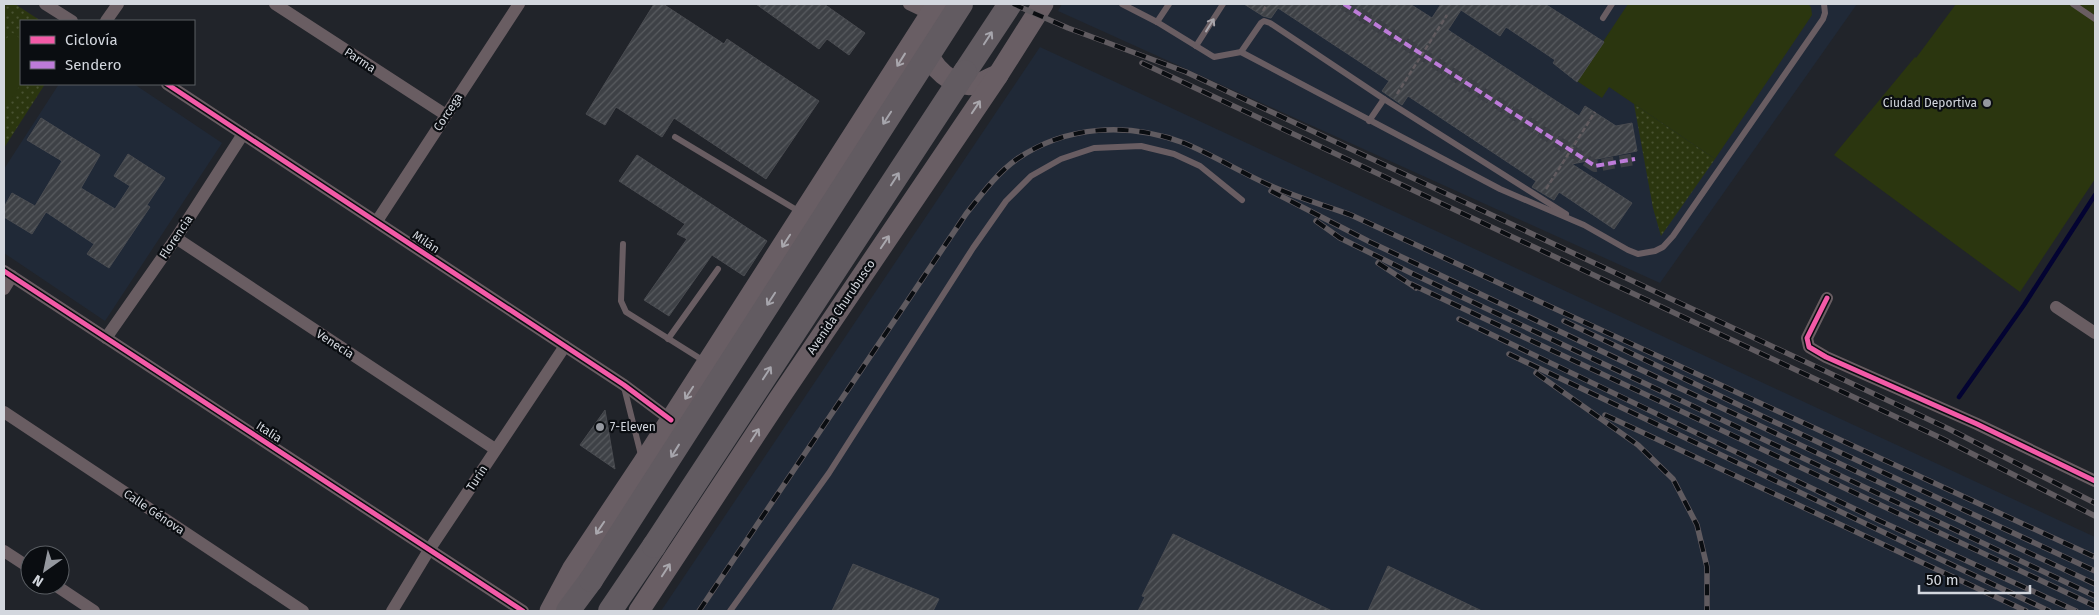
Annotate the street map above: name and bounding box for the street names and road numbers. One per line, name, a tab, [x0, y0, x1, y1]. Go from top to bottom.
street label: Parma	[342, 45, 378, 75]
street label: Corcega	[431, 90, 465, 134]
street label: Florencia	[156, 212, 196, 262]
street label: Milán	[410, 228, 442, 256]
street label: Avenida Churubusco	[804, 257, 878, 357]
street label: Venecia	[314, 327, 356, 361]
street label: Italia	[254, 419, 284, 445]
street label: Turín	[464, 463, 490, 493]
street label: Calle Génova	[121, 487, 187, 537]

